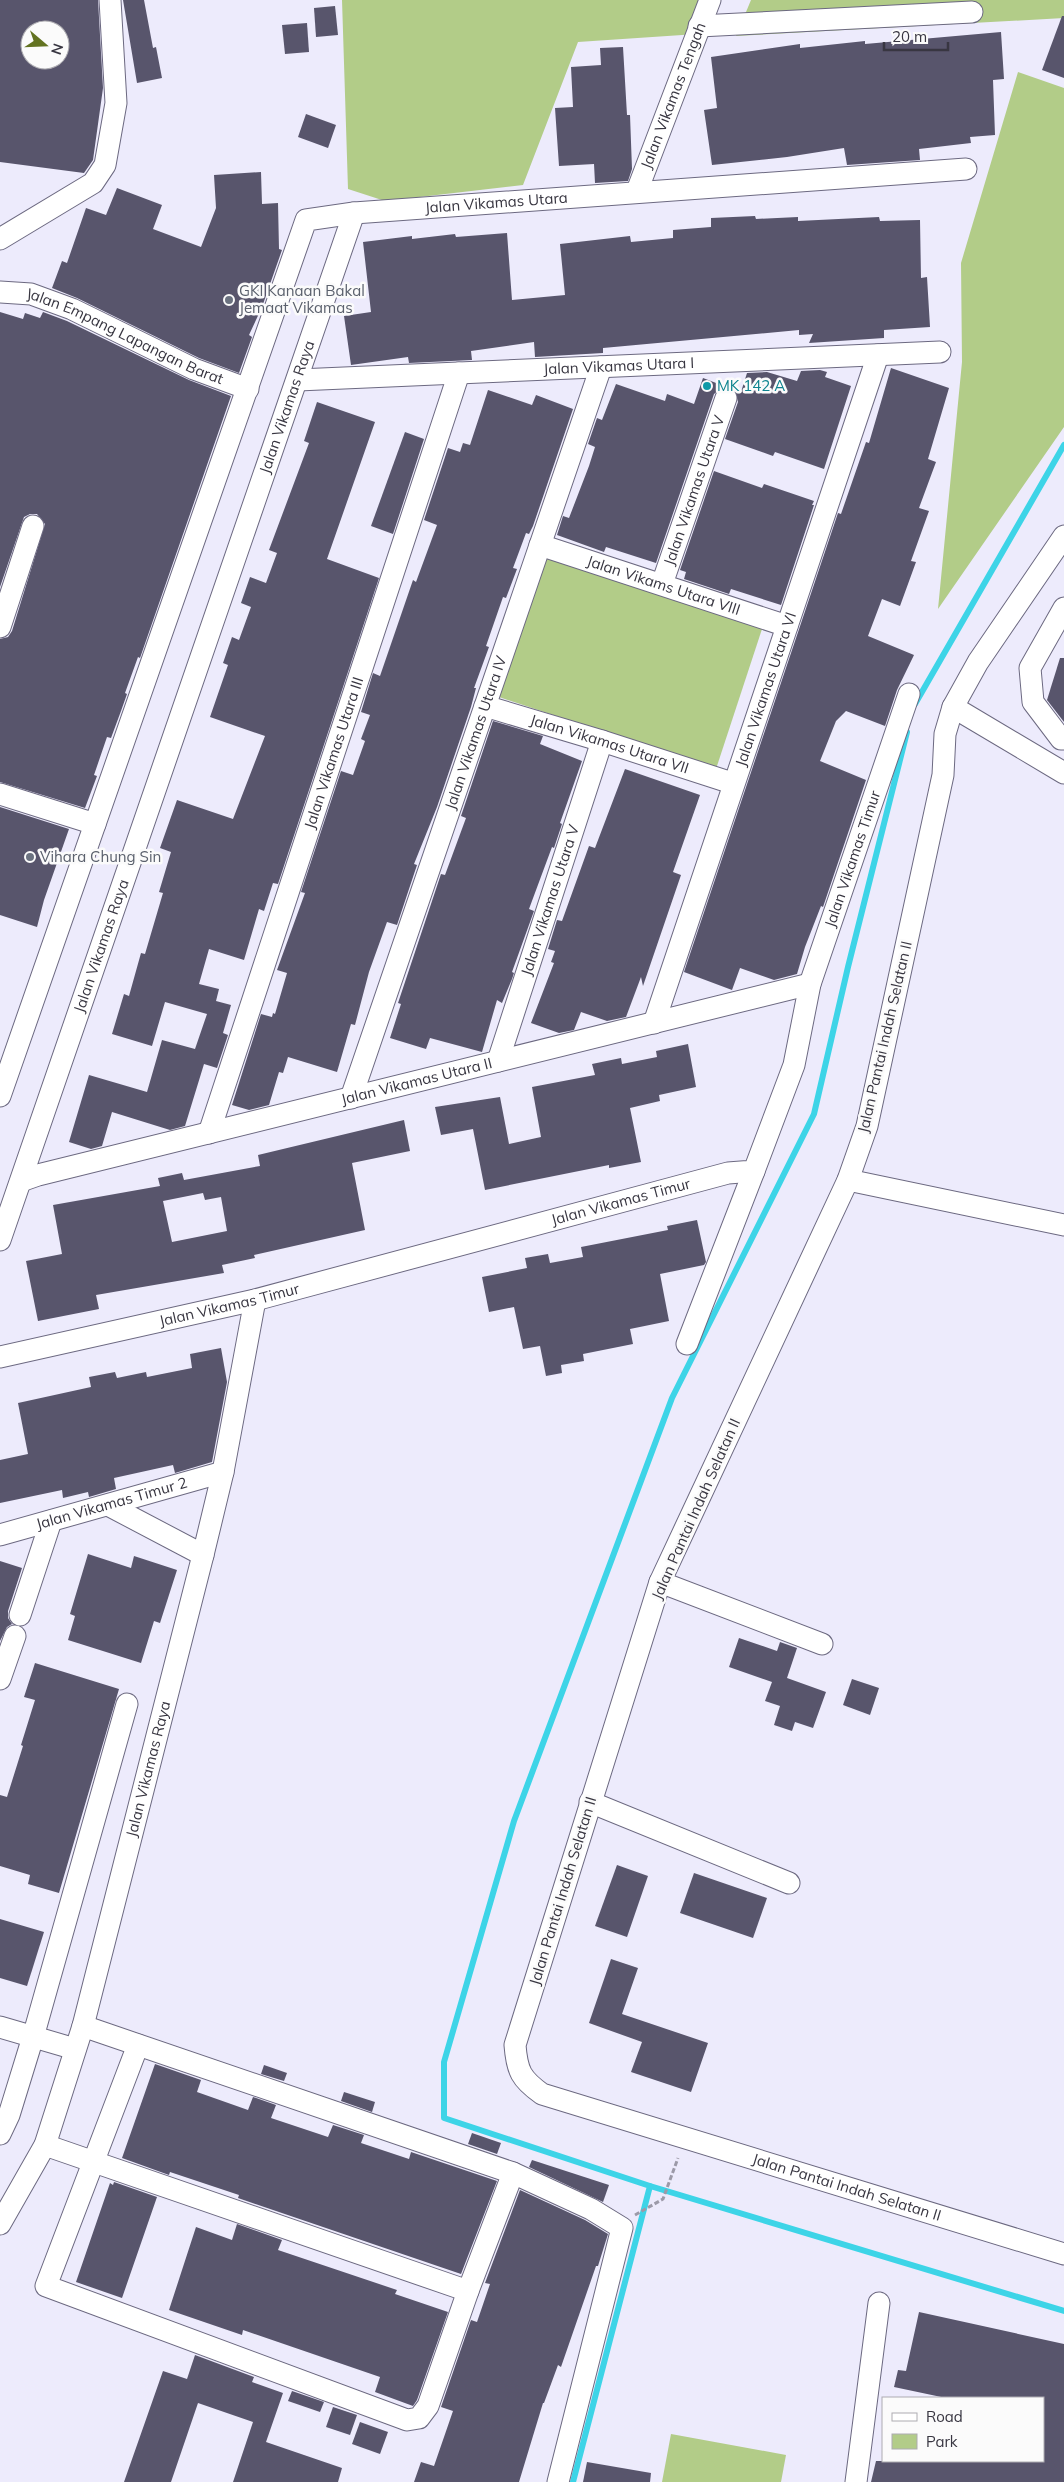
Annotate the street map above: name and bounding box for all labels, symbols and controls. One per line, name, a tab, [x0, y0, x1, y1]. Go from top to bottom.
north arrow	[20, 20, 70, 70]
street label: Jalan Vikamas Tengah	[636, 20, 710, 171]
scale bar	[884, 20, 948, 52]
text: 20 m	[892, 27, 927, 46]
text: N	[47, 41, 68, 57]
street label: Jalan Vikamas Utara	[424, 188, 568, 217]
place label: GKI Kanaan Bakal Jemaat Vikamas	[239, 281, 365, 317]
street label: Jalan Empang Lapangan Barat	[26, 284, 226, 388]
marker: GKI Kanaan Bakal Jemaat Vikamas	[223, 294, 235, 306]
street label: Jalan Vikamas Raya	[255, 338, 318, 476]
street label: Jalan Vikamas Utara I	[543, 353, 695, 378]
place label: MK 142 A	[717, 376, 785, 395]
marker: MK 142 A	[701, 380, 713, 392]
street label: Jalan Vikamas Utara V	[659, 412, 729, 568]
street label: Jalan Vikams Utara VIII	[585, 551, 743, 619]
street label: Jalan Vikamas Utara VI	[731, 610, 800, 769]
street label: Jalan Vikamas Utara IV	[440, 653, 511, 812]
street label: Jalan Vikamas Utara III	[300, 674, 367, 831]
street label: Jalan Vikamas Utara VII	[528, 710, 691, 777]
street label: Jalan Vikamas Timur	[820, 787, 885, 930]
street label: Jalan Vikamas Utara V	[516, 822, 583, 978]
place label: Vihara Chung Sin	[40, 847, 161, 866]
marker: Vihara Chung Sin	[24, 851, 36, 863]
street label: Jalan Vikamas Raya	[69, 877, 133, 1015]
street label: Jalan Pantai Indah Selatan II	[853, 939, 916, 1135]
street label: Jalan Vikamas Utara II	[339, 1053, 494, 1109]
street label: Jalan Vikamas Timur	[549, 1173, 693, 1229]
street label: Jalan Vikamas Timur	[157, 1278, 302, 1330]
street label: Jalan Pantai Indah Selatan II	[647, 1415, 744, 1602]
street label: Jalan Vikamas Timur 2	[34, 1473, 189, 1533]
street label: Jalan Vikamas Raya	[122, 1699, 174, 1839]
street label: Jalan Pantai Indah Selatan II	[525, 1794, 600, 1988]
street label: Jalan Pantai Indah Selatan II	[750, 2149, 944, 2225]
legend	[882, 2397, 1044, 2462]
text: Road	[926, 2407, 963, 2426]
text: Park	[926, 2432, 958, 2451]

